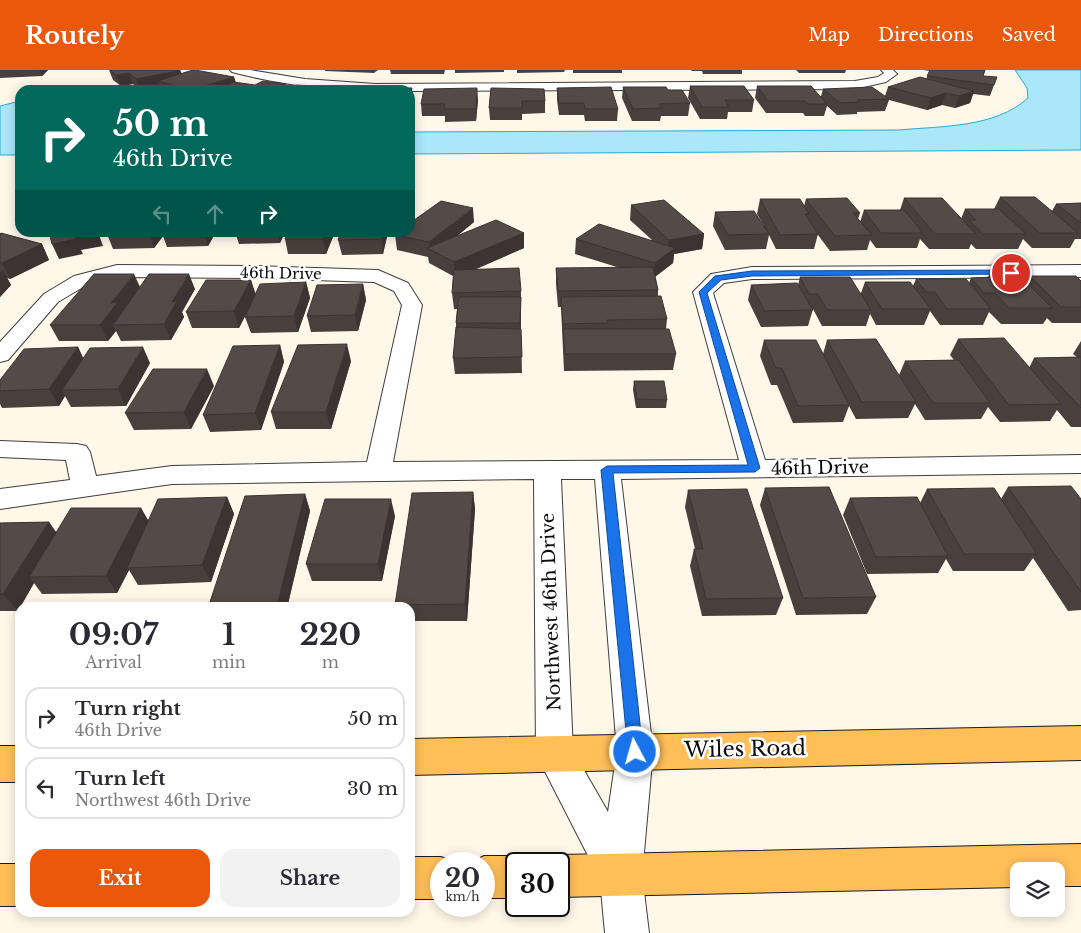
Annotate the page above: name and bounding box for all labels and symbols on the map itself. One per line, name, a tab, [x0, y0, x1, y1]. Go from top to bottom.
pin	[990, 252, 1032, 294]
street label: 46th Drive	[240, 263, 322, 283]
street label: 46th Drive	[771, 456, 869, 480]
street label: Northwest 46th Drive	[537, 513, 565, 711]
position arrow	[608, 725, 660, 777]
street label: Wiles Road	[683, 735, 806, 763]
speed limit sign: 30	[505, 852, 570, 917]

